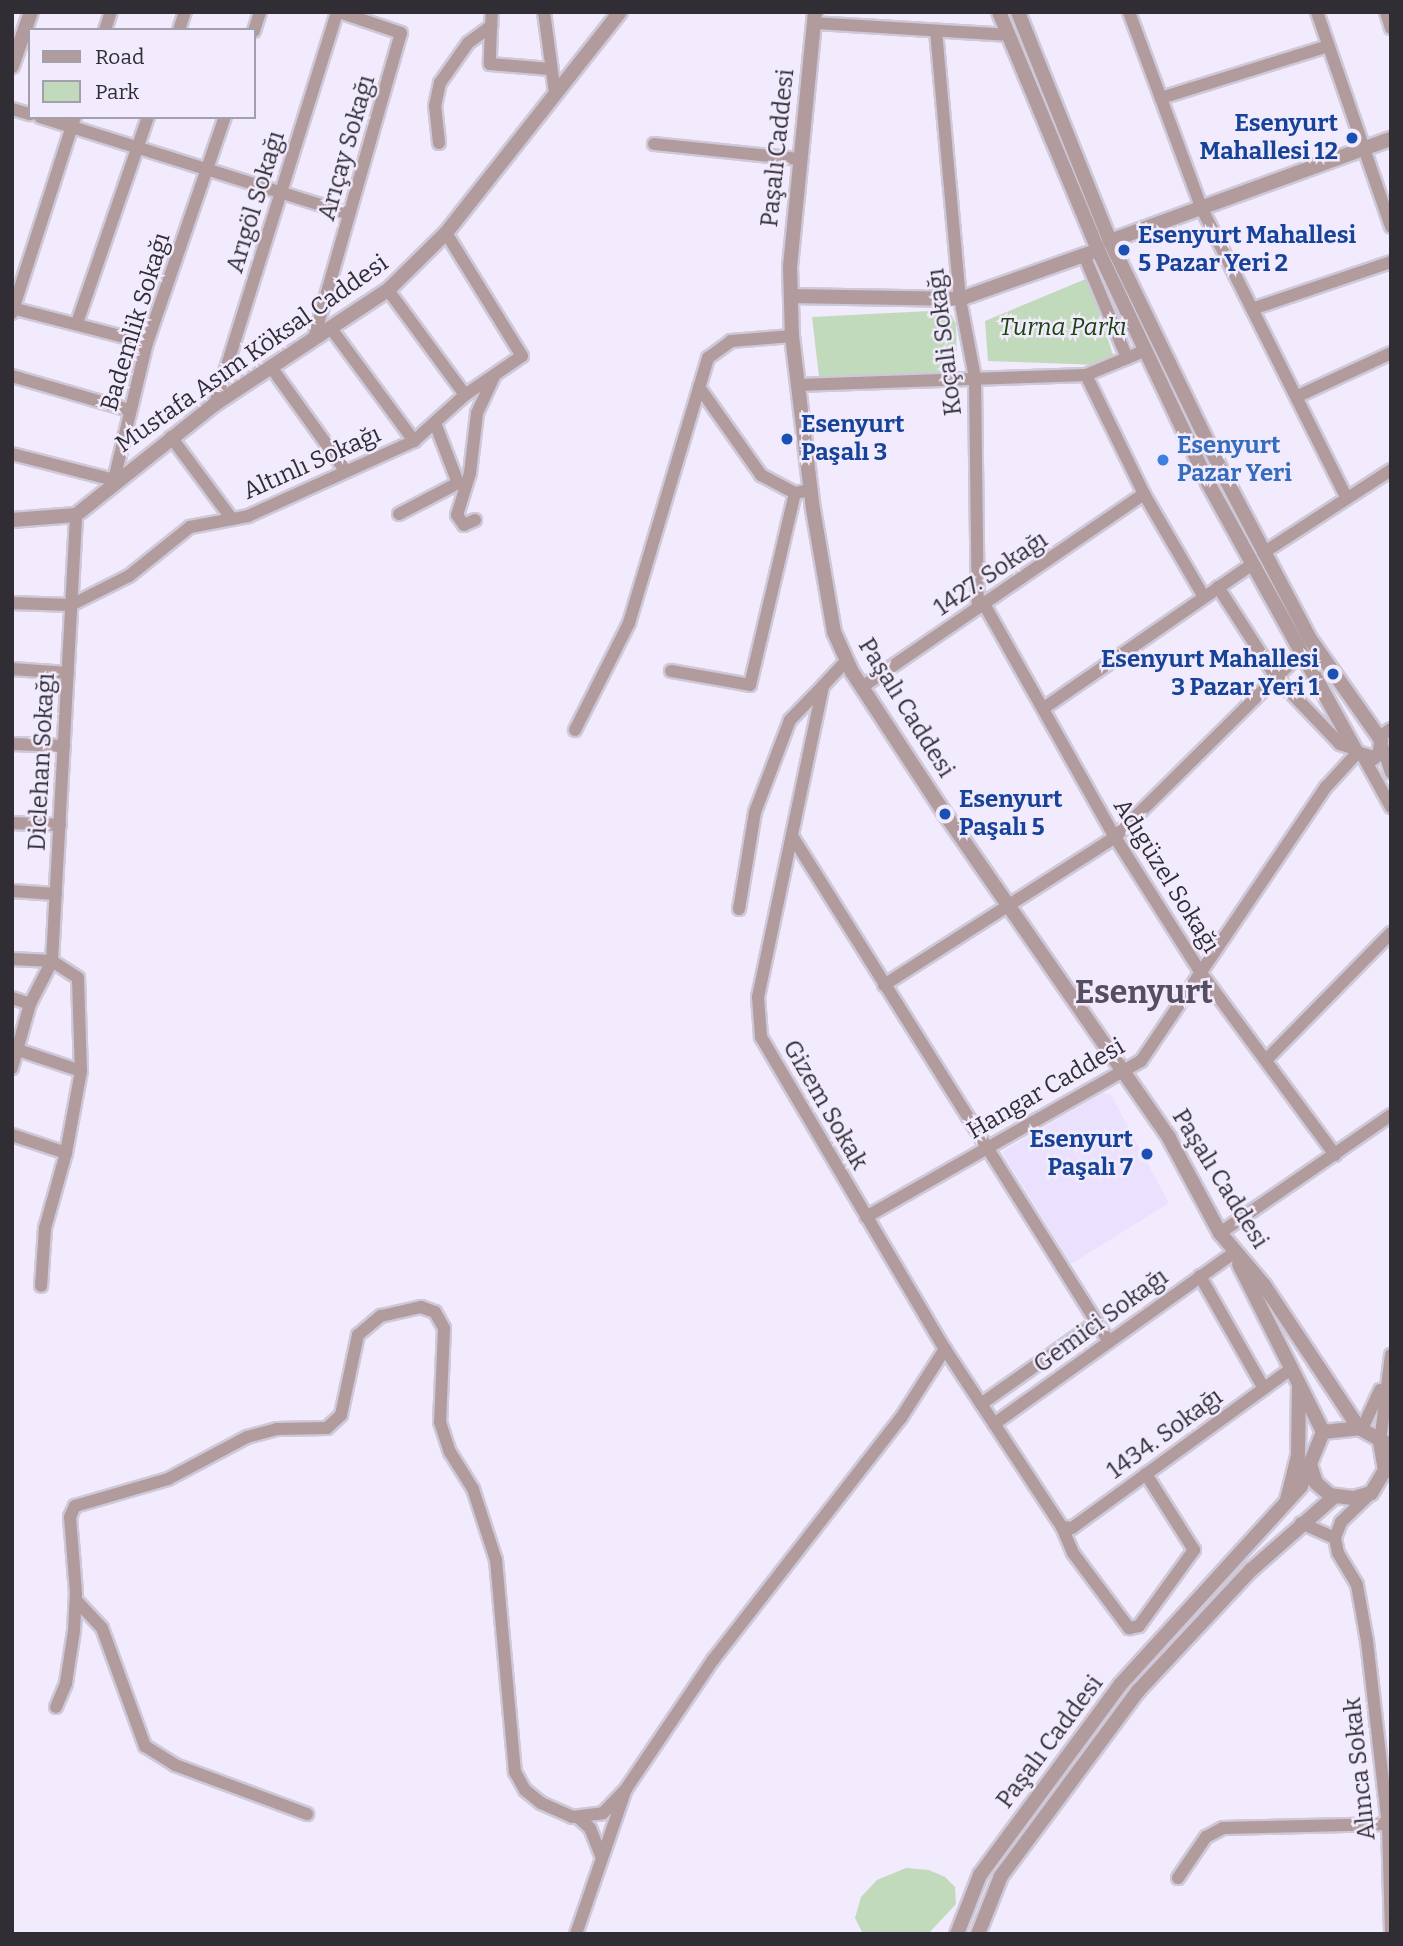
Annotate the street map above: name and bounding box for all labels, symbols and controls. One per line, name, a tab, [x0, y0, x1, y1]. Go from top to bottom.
legend	[28, 28, 256, 119]
text: Road	[95, 44, 144, 70]
street label: Paşalı Caddesi	[755, 67, 801, 229]
street label: Arıçay Sokağı	[312, 72, 382, 224]
text: Park	[95, 79, 139, 105]
place label: Esenyurt Mahallesi 12	[1200, 110, 1338, 166]
street label: Arıgöl Sokağı	[221, 128, 291, 276]
marker: Esenyurt Mahallesi 12	[1344, 130, 1360, 146]
place label: Esenyurt Mahallesi 5 Pazar Yeri 2	[1138, 222, 1356, 278]
street label: Bademlik Sokağı	[95, 229, 177, 415]
marker: Esenyurt Mahallesi 5 Pazar Yeri 2	[1116, 242, 1132, 258]
street label: Mustafa Asım Köksal Caddesi	[110, 249, 394, 459]
street label: Koçali Sokağı	[922, 267, 968, 417]
park label: Turna Parkı	[999, 314, 1127, 342]
place label: Esenyurt Paşalı 3	[801, 411, 905, 467]
street label: Altınlı Sokağı	[239, 420, 385, 506]
marker: Esenyurt Paşalı 3	[779, 431, 795, 447]
place label: Esenyurt Pazar Yeri	[1177, 432, 1292, 488]
marker: Esenyurt Pazar Yeri	[1155, 452, 1171, 468]
street label: 1427. Sokağı	[929, 526, 1053, 622]
street label: Paşalı Caddesi	[852, 633, 960, 783]
place label: Esenyurt Mahallesi 3 Pazar Yeri 1	[1101, 646, 1319, 702]
marker: Esenyurt Mahallesi 3 Pazar Yeri 1	[1325, 666, 1341, 682]
street label: Diclehan Sokağı	[23, 672, 61, 852]
place label: Esenyurt Paşalı 5	[959, 786, 1063, 842]
street label: Adıgüzel Sokağı	[1107, 794, 1225, 958]
marker: Esenyurt Paşalı 5	[937, 806, 953, 822]
district label: Esenyurt	[1075, 973, 1213, 1011]
street label: Hangar Caddesi	[962, 1032, 1130, 1146]
street label: Gizem Sokak	[776, 1035, 874, 1175]
street label: Paşalı Caddesi	[1166, 1104, 1274, 1254]
place label: Esenyurt Paşalı 7	[1029, 1126, 1133, 1182]
marker: Esenyurt Paşalı 7	[1139, 1146, 1155, 1162]
street label: Gemici Sokağı	[1028, 1263, 1174, 1379]
street label: 1434. Sokağı	[1102, 1383, 1228, 1485]
street label: Paşalı Caddesi	[991, 1670, 1109, 1814]
street label: Alınca Sokak	[1338, 1696, 1382, 1842]

